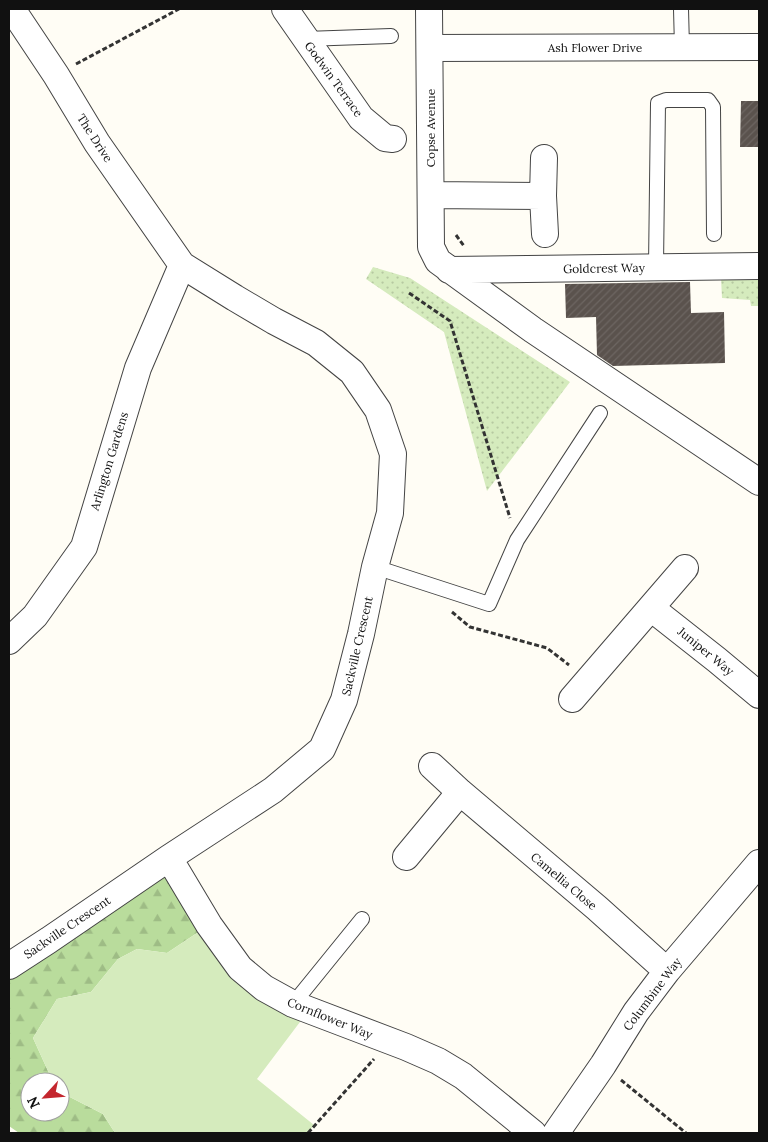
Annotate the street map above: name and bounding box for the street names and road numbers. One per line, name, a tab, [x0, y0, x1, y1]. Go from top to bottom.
street label: Godwin Terrace	[302, 38, 367, 120]
street label: Ash Flower Drive	[547, 40, 643, 55]
street label: Copse Avenue	[423, 88, 438, 167]
street label: The Drive	[74, 111, 116, 165]
street label: Goldcrest Way	[563, 260, 646, 276]
street label: Arlington Gardens	[87, 409, 131, 513]
street label: Sackville Crescent	[338, 594, 376, 697]
street label: Juniper Way	[674, 623, 738, 679]
street label: Camellia Close	[528, 849, 601, 913]
street label: Sackville Crescent	[21, 892, 114, 962]
street label: Columbine Way	[620, 954, 685, 1034]
street label: Cornflower Way	[285, 994, 375, 1042]

